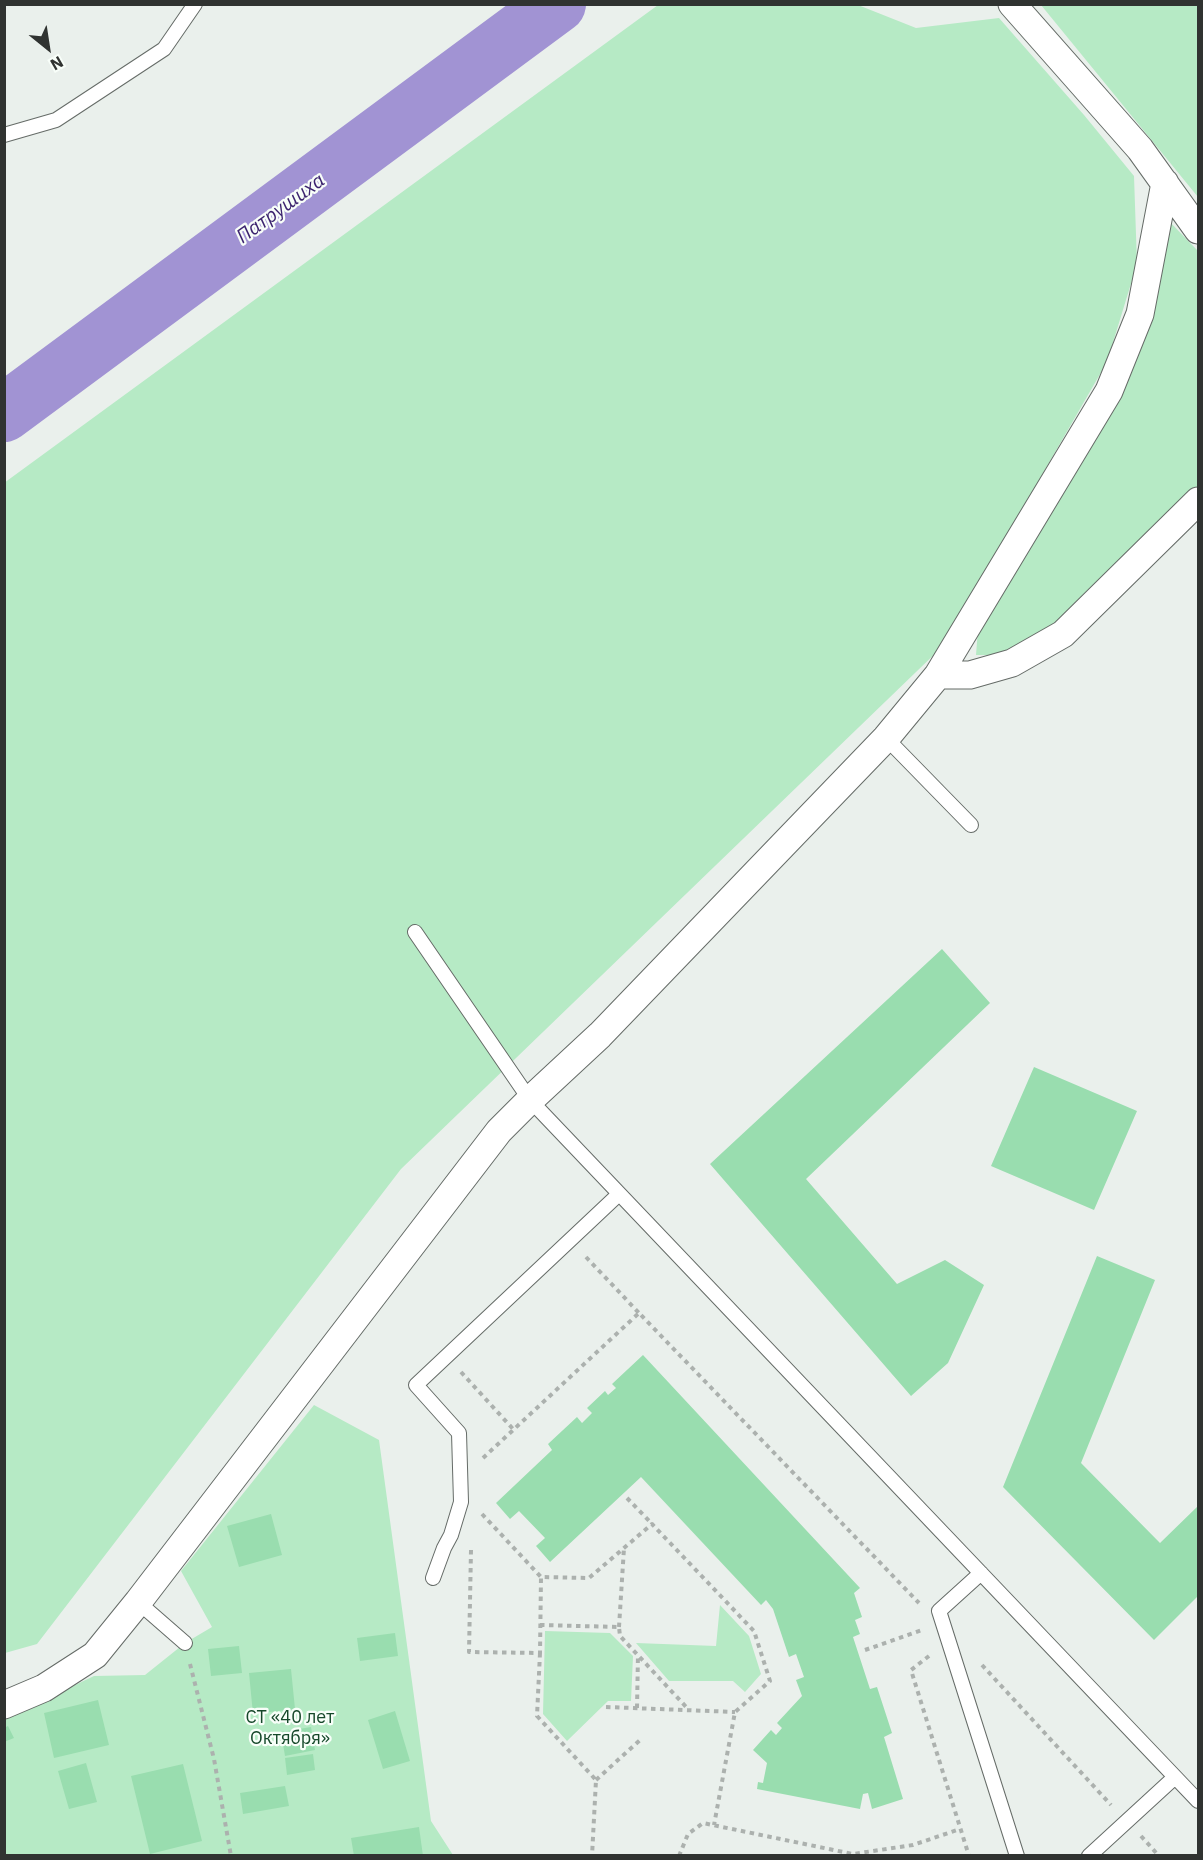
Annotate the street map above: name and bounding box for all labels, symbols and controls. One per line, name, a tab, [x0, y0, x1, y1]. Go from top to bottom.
north arrow	[18, 18, 78, 78]
text: N	[47, 52, 67, 75]
water label: Патрушиха	[232, 169, 330, 249]
park label: СТ «40 лет Октября»	[245, 1707, 335, 1750]

